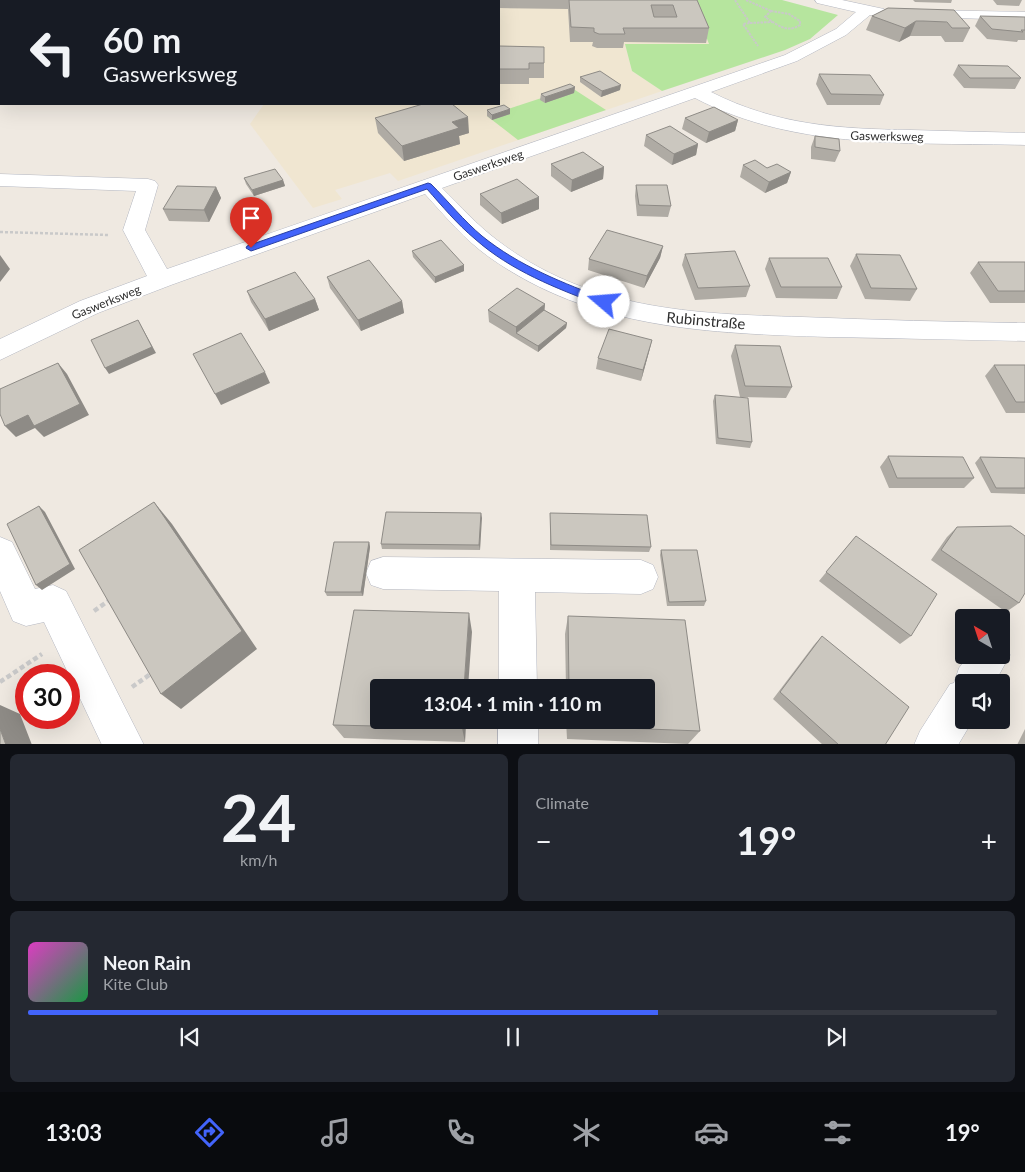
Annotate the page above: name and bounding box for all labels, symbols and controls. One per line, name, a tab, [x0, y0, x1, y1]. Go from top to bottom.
text: 60 m	[103, 18, 181, 60]
icon: left	[20, 20, 85, 85]
text: Gaswerksweg	[103, 60, 237, 87]
street label: Gaswerksweg	[850, 128, 924, 144]
street label: Gaswerksweg	[451, 146, 525, 184]
pin	[230, 197, 272, 248]
icon: arrive	[237, 204, 265, 232]
position arrow	[577, 275, 629, 327]
street label: Gaswerksweg	[69, 281, 143, 323]
street label: Rubinstraße	[666, 308, 746, 332]
north arrow	[955, 609, 1010, 664]
map controls	[955, 609, 1010, 729]
speed limit sign: 30	[15, 664, 80, 729]
button: sound	[955, 674, 1010, 729]
text: 13:04 · 1 min · 110 m	[423, 692, 602, 715]
text: 24	[221, 778, 296, 856]
text: Climate	[536, 793, 589, 812]
text: 19°	[736, 817, 796, 863]
text: −	[536, 824, 552, 858]
text: +	[981, 824, 997, 858]
text: km/h	[240, 850, 277, 869]
text: Neon Rain	[103, 951, 191, 974]
text: Kite Club	[103, 974, 168, 993]
icon: previous	[176, 1023, 204, 1051]
icon: pause	[499, 1023, 527, 1051]
icon: next	[822, 1023, 850, 1051]
icon: directions	[192, 1115, 227, 1150]
icon: music	[318, 1115, 353, 1150]
icon: phone	[443, 1115, 478, 1150]
icon: climate	[569, 1115, 604, 1150]
icon: car	[694, 1115, 729, 1150]
icon: filters	[820, 1115, 855, 1150]
text: 13:03	[45, 1119, 102, 1146]
text: 19°	[945, 1119, 980, 1146]

